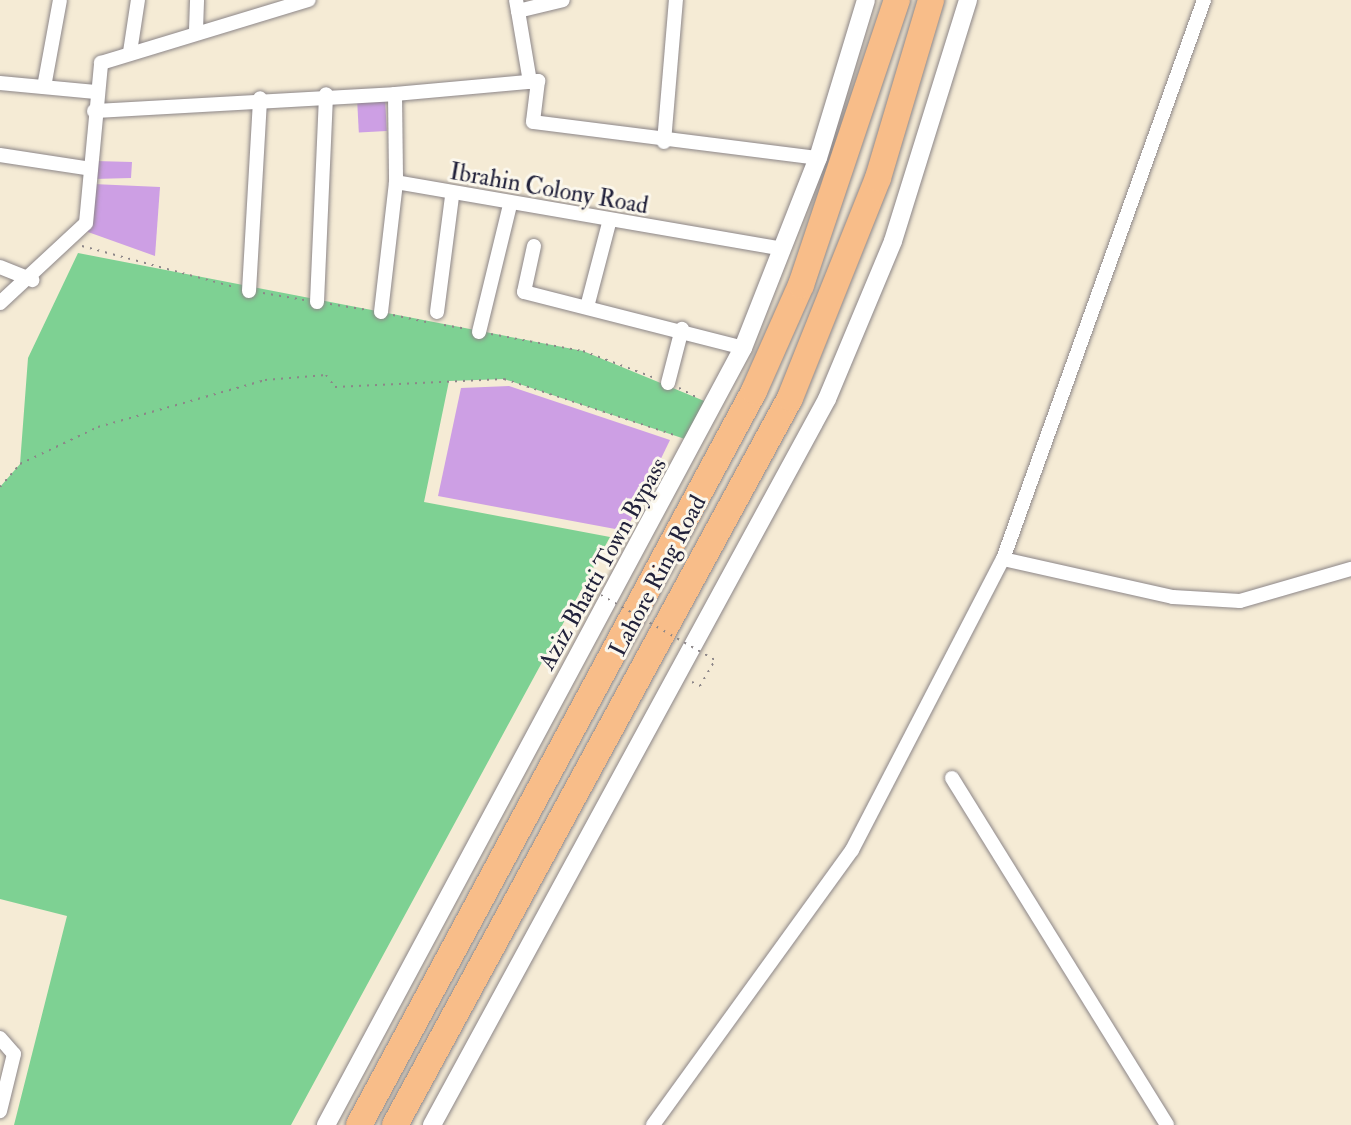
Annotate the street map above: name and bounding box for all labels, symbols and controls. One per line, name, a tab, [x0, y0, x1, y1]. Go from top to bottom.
street label: Ibrahin Colony Road	[447, 157, 651, 221]
street label: Aziz Bhatti Town Bypass	[533, 453, 673, 675]
street label: Lahore Ring Road	[603, 491, 713, 661]

